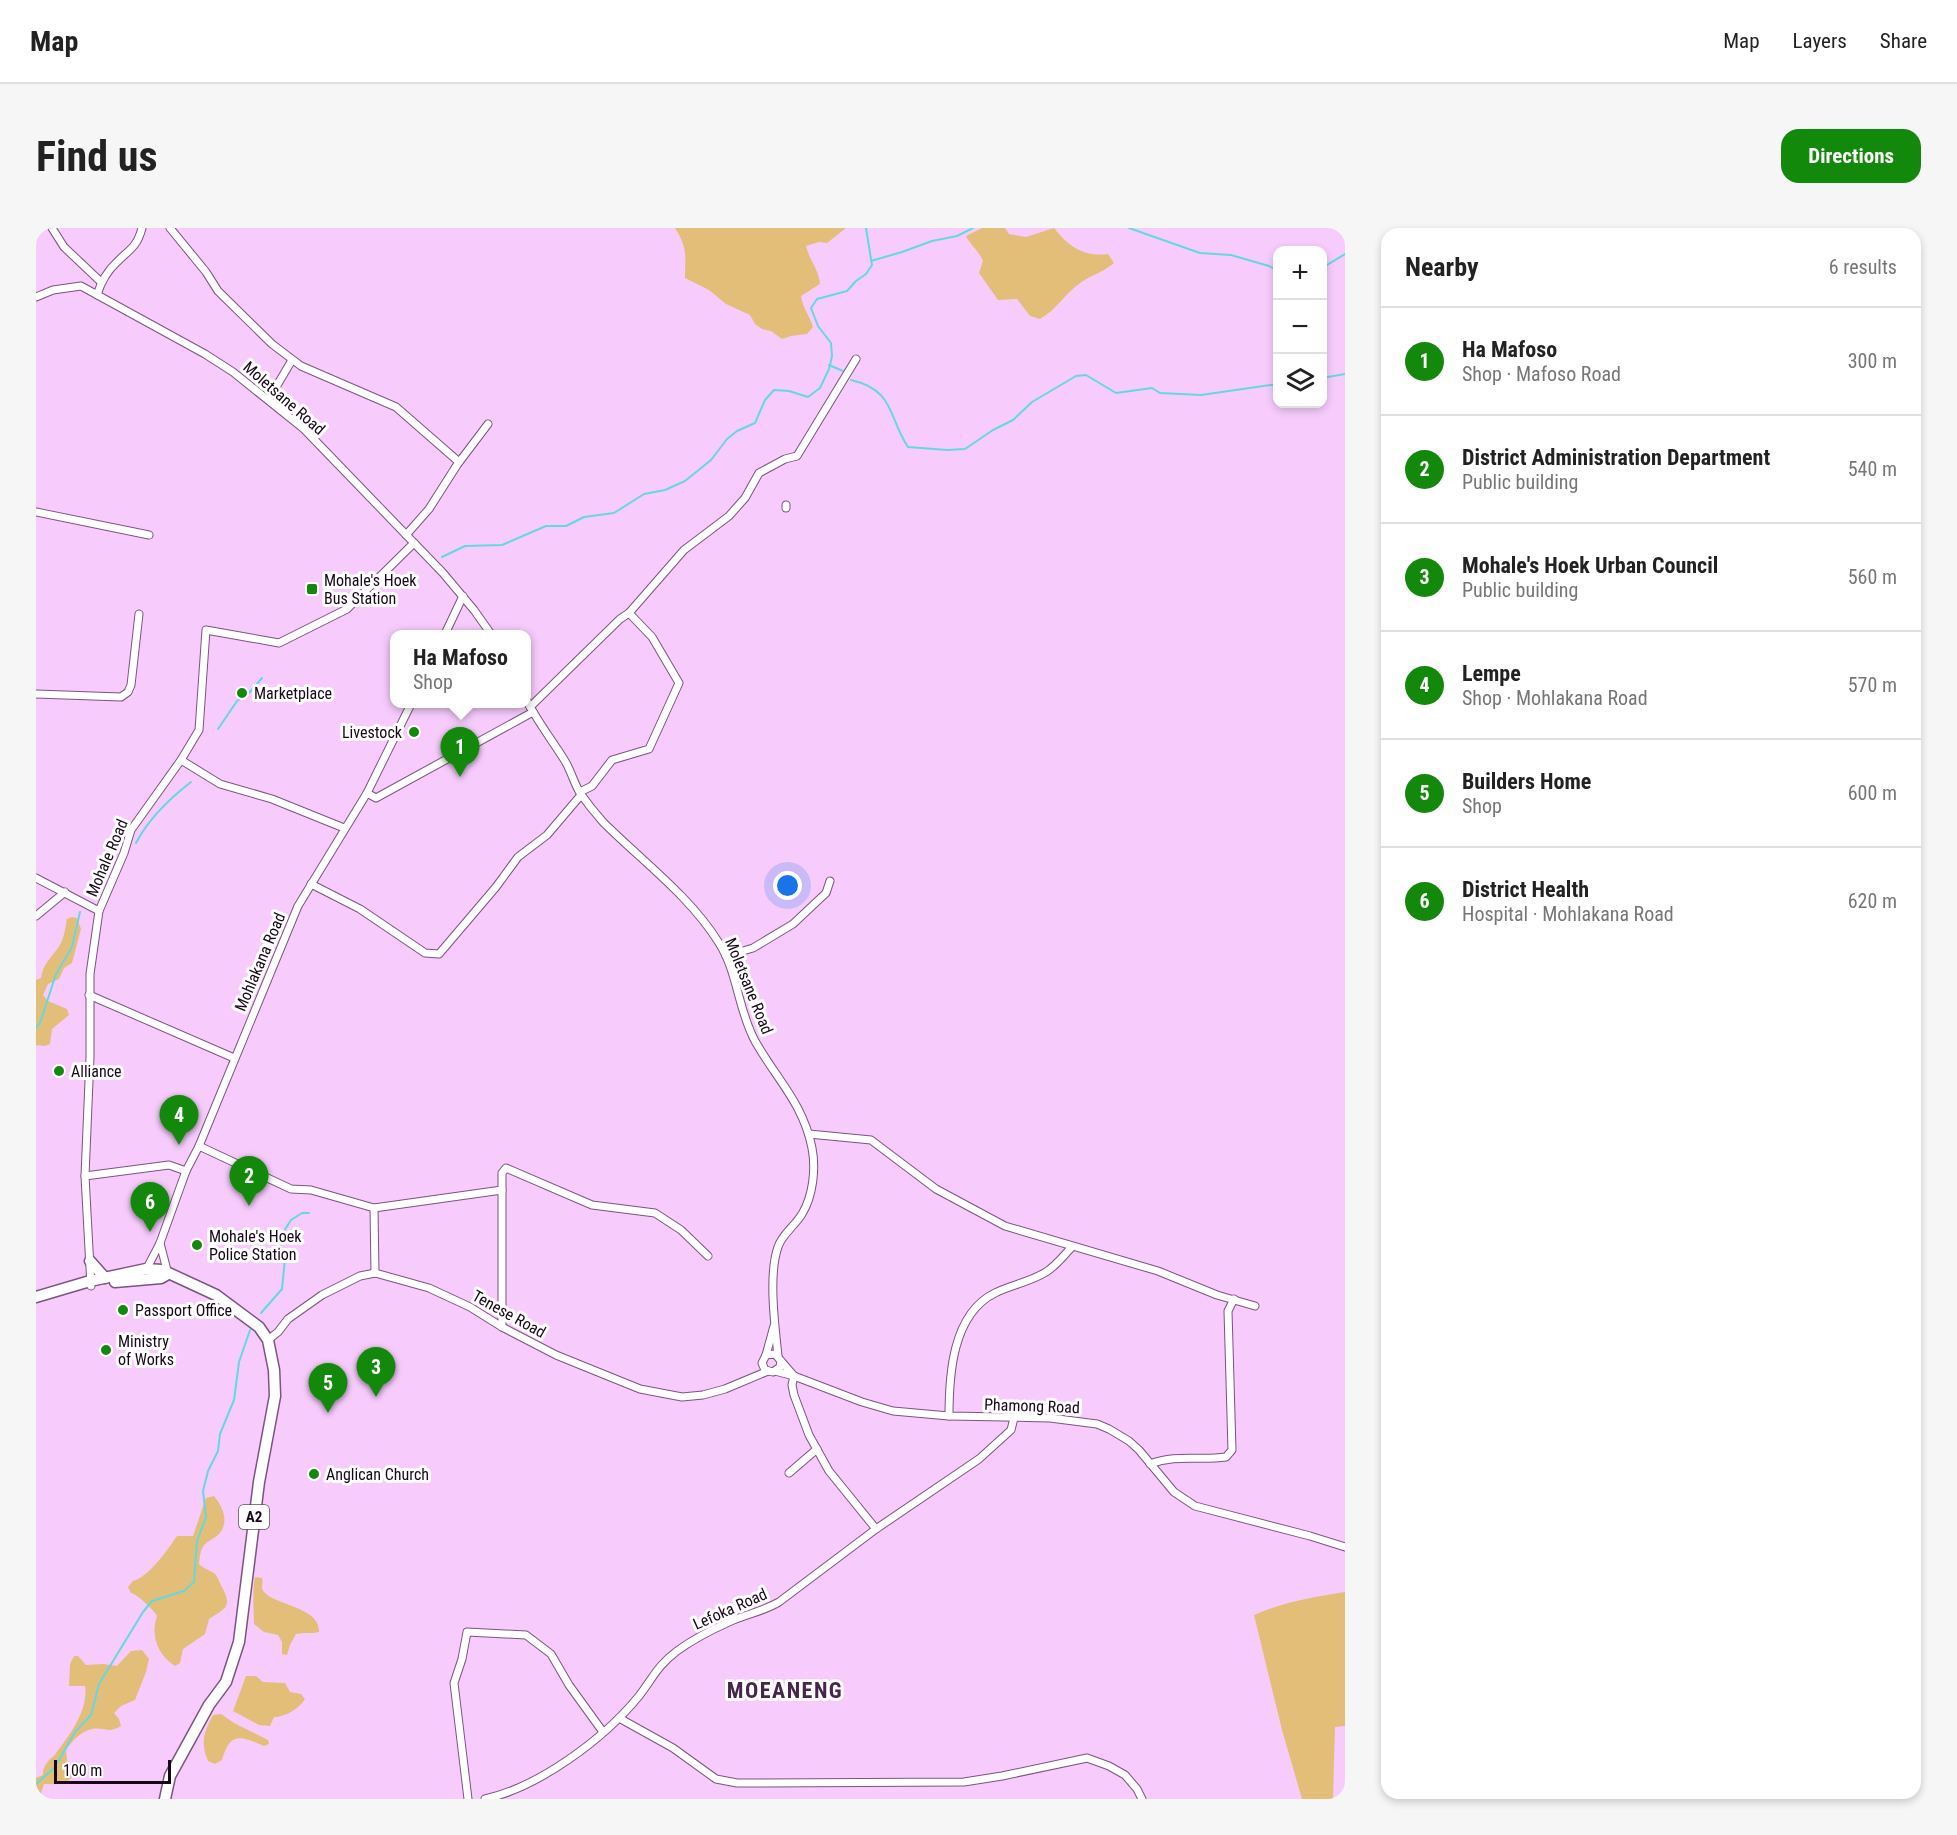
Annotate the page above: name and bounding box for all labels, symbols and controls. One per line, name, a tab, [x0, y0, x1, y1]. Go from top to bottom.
text: Map	[30, 25, 78, 58]
text: Map	[1723, 29, 1760, 53]
text: Layers	[1793, 29, 1847, 53]
text: Share	[1880, 29, 1927, 53]
button: Directions	[1781, 129, 1921, 183]
text: Find us	[36, 132, 157, 181]
map controls	[1273, 246, 1327, 408]
button: +	[1273, 246, 1327, 300]
text: Nearby	[1405, 252, 1479, 282]
text: 6 results	[1829, 255, 1897, 279]
button: −	[1273, 300, 1327, 354]
text: Ha Mafoso	[1462, 337, 1557, 362]
text: 1	[1419, 349, 1430, 373]
text: 300 m	[1848, 349, 1897, 373]
button: layers	[1273, 354, 1327, 408]
street label: Moletsane Road	[239, 357, 329, 439]
text: Shop · Mafoso Road	[1462, 362, 1621, 386]
text: District Administration Department	[1462, 445, 1770, 470]
text: 2	[1419, 457, 1430, 481]
text: 540 m	[1848, 457, 1897, 481]
text: Public building	[1462, 470, 1578, 494]
text: Mohale's Hoek Urban Council	[1462, 553, 1718, 578]
text: 3	[1419, 565, 1430, 589]
text: 560 m	[1848, 565, 1897, 589]
place label: Mohale's Hoek Bus Station	[324, 571, 417, 608]
text: Public building	[1462, 578, 1578, 602]
marker: Mohale's Hoek Bus Station	[305, 582, 319, 596]
popup	[390, 630, 531, 708]
text: Ha Mafoso	[413, 645, 508, 670]
text: Lempe	[1462, 661, 1521, 686]
text: Shop	[413, 670, 453, 694]
text: 4	[1419, 673, 1430, 697]
text: 570 m	[1848, 673, 1897, 697]
place label: Marketplace	[254, 684, 332, 703]
marker: Marketplace	[235, 686, 249, 700]
text: Shop · Mohlakana Road	[1462, 686, 1648, 710]
place label: Livestock	[342, 723, 403, 742]
marker: Livestock	[407, 725, 421, 739]
pin: 1	[440, 728, 480, 777]
text: Builders Home	[1462, 769, 1591, 794]
text: 5	[1419, 781, 1430, 805]
text: 600 m	[1848, 781, 1897, 805]
text: Shop	[1462, 794, 1502, 818]
street label: Mohale Road	[82, 816, 132, 900]
your location	[773, 871, 802, 900]
text: District Health	[1462, 877, 1589, 902]
text: 6	[1419, 889, 1430, 913]
text: 620 m	[1848, 889, 1897, 913]
text: Hospital · Mohlakana Road	[1462, 902, 1674, 926]
street label: Mohlakana Road	[231, 910, 289, 1014]
street label: Moletsane Road	[721, 935, 777, 1037]
place label: Alliance	[71, 1062, 122, 1081]
marker: Alliance	[52, 1064, 66, 1078]
pin: 4	[160, 1096, 198, 1145]
pin: 2	[230, 1156, 268, 1206]
pin: 6	[130, 1182, 170, 1232]
place label: Mohale's Hoek Police Station	[209, 1227, 302, 1264]
marker: Mohale's Hoek Police Station	[190, 1238, 204, 1252]
street label: Tenese Road	[469, 1286, 549, 1342]
place label: Passport Office	[135, 1301, 232, 1320]
marker: Passport Office	[116, 1303, 130, 1317]
place label: Ministry of Works	[118, 1332, 174, 1369]
marker: Ministry of Works	[99, 1343, 113, 1357]
pin: 3	[356, 1348, 396, 1397]
pin: 5	[308, 1364, 348, 1413]
street label: Phamong Road	[984, 1395, 1080, 1417]
place label: Anglican Church	[326, 1465, 429, 1484]
marker: Anglican Church	[307, 1467, 321, 1481]
road number: A2	[239, 1505, 269, 1529]
street label: Lefoka Road	[690, 1584, 770, 1634]
district label: MOEANENG	[727, 1678, 843, 1703]
scale bar	[54, 1757, 171, 1784]
text: 100 m	[63, 1761, 102, 1780]

